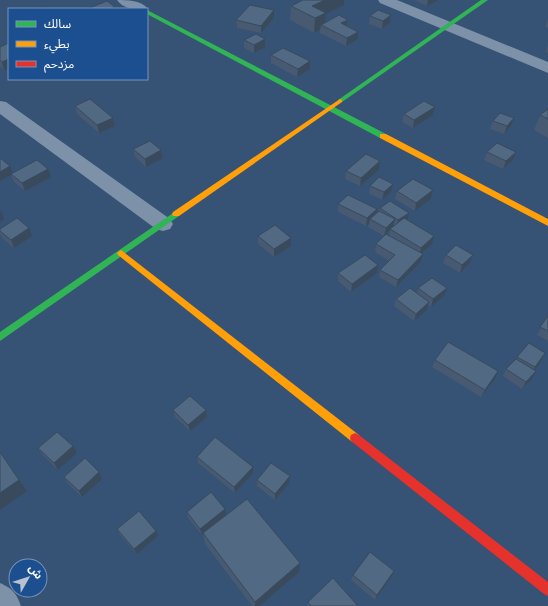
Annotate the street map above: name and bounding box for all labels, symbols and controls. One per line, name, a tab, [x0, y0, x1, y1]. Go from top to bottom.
legend	[8, 8, 148, 80]
text: سالك	[44, 16, 71, 31]
text: بطيء	[44, 36, 70, 54]
text: مزدحم	[44, 56, 74, 73]
north arrow	[8, 558, 48, 598]
text: ش	[26, 561, 46, 582]

